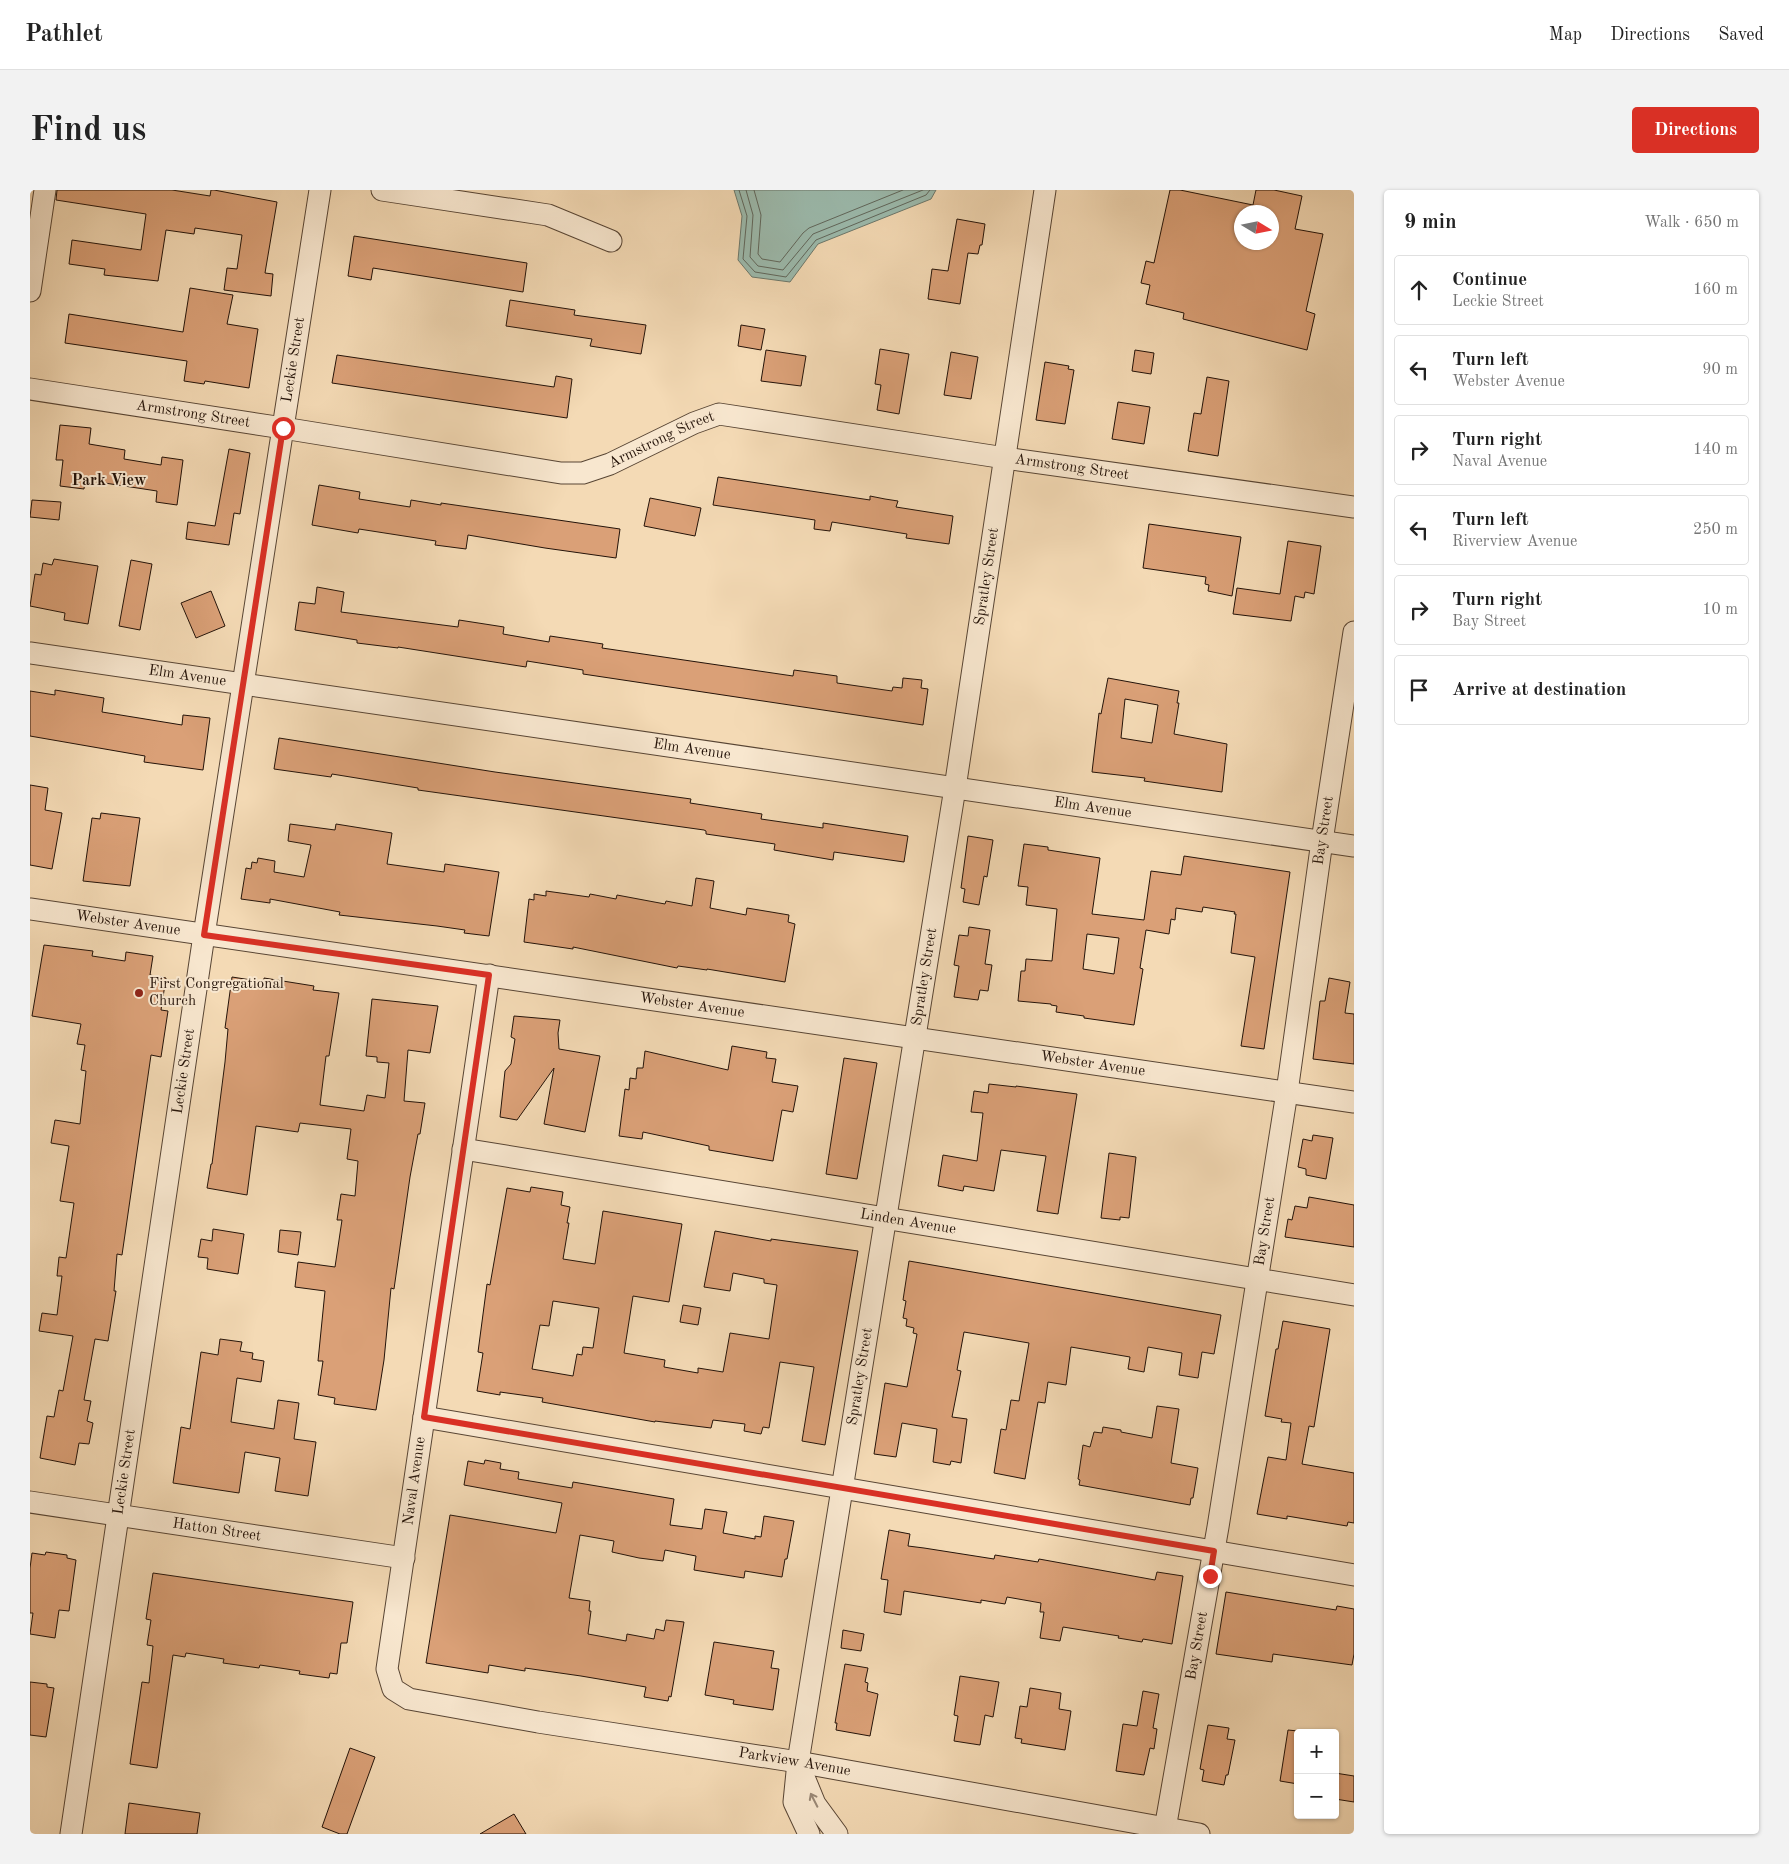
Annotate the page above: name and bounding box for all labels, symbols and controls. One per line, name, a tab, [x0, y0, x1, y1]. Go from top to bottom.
text: Pathlet	[25, 23, 103, 47]
text: Map	[1549, 26, 1582, 44]
text: Directions	[1610, 26, 1690, 44]
text: Saved	[1718, 26, 1764, 44]
button: Directions	[1632, 107, 1759, 153]
text: Find us	[30, 113, 146, 148]
north arrow	[1234, 205, 1279, 250]
text: 9 min	[1404, 212, 1457, 233]
text: Walk · 650 m	[1644, 215, 1739, 231]
text: Continue	[1452, 271, 1527, 290]
icon: ahead	[1405, 276, 1433, 304]
text: 160 m	[1693, 282, 1738, 298]
text: Leckie Street	[1452, 294, 1544, 310]
street label: Leckie Street	[280, 316, 308, 404]
text: Turn left	[1452, 351, 1529, 370]
icon: left	[1405, 356, 1433, 384]
text: 90 m	[1702, 362, 1738, 378]
text: Webster Avenue	[1452, 374, 1565, 390]
street label: Armstrong Street	[135, 398, 251, 430]
street label: Armstrong Street	[606, 409, 716, 471]
route start	[272, 417, 295, 440]
text: Turn right	[1452, 431, 1542, 450]
icon: right	[1405, 436, 1433, 464]
text: 140 m	[1693, 442, 1738, 458]
street label: Armstrong Street	[1014, 452, 1130, 483]
text: Naval Avenue	[1452, 454, 1547, 470]
district label: Park View	[71, 473, 147, 489]
text: Turn left	[1452, 511, 1529, 530]
icon: left	[1405, 516, 1433, 544]
text: 250 m	[1693, 522, 1738, 538]
street label: Spratley Street	[972, 526, 1002, 626]
text: Riverview Avenue	[1452, 534, 1577, 550]
text: Turn right	[1452, 591, 1542, 610]
icon: right	[1405, 596, 1433, 624]
text: 10 m	[1702, 602, 1738, 618]
text: Bay Street	[1452, 614, 1526, 630]
street label: Elm Avenue	[148, 663, 227, 689]
icon: arrive	[1405, 676, 1433, 704]
text: Arrive at destination	[1452, 681, 1626, 700]
street label: Elm Avenue	[652, 736, 732, 763]
street label: Elm Avenue	[1053, 795, 1133, 821]
street label: Bay Street	[1311, 795, 1336, 866]
street label: Webster Avenue	[74, 908, 182, 938]
street label: Spratley Street	[909, 927, 940, 1027]
place label: First Congregational Church	[149, 977, 284, 1009]
marker: First Congregational Church	[133, 987, 145, 999]
street label: Webster Avenue	[639, 990, 746, 1021]
street label: Leckie Street	[170, 1028, 198, 1115]
street label: Webster Avenue	[1039, 1049, 1146, 1079]
street label: Bay Street	[1252, 1196, 1278, 1267]
street label: Linden Avenue	[859, 1207, 957, 1237]
street label: Spratley Street	[845, 1327, 875, 1427]
street label: Leckie Street	[111, 1428, 138, 1516]
street label: Naval Avenue	[401, 1436, 429, 1526]
street label: Hatton Street	[172, 1516, 262, 1544]
route end	[1199, 1565, 1222, 1588]
street label: Bay Street	[1184, 1610, 1211, 1681]
map controls	[1294, 1729, 1339, 1819]
button: +	[1294, 1729, 1339, 1774]
street label: Parkview Avenue	[738, 1745, 852, 1779]
button: −	[1294, 1774, 1339, 1819]
one-way arrow	[809, 1792, 819, 1807]

